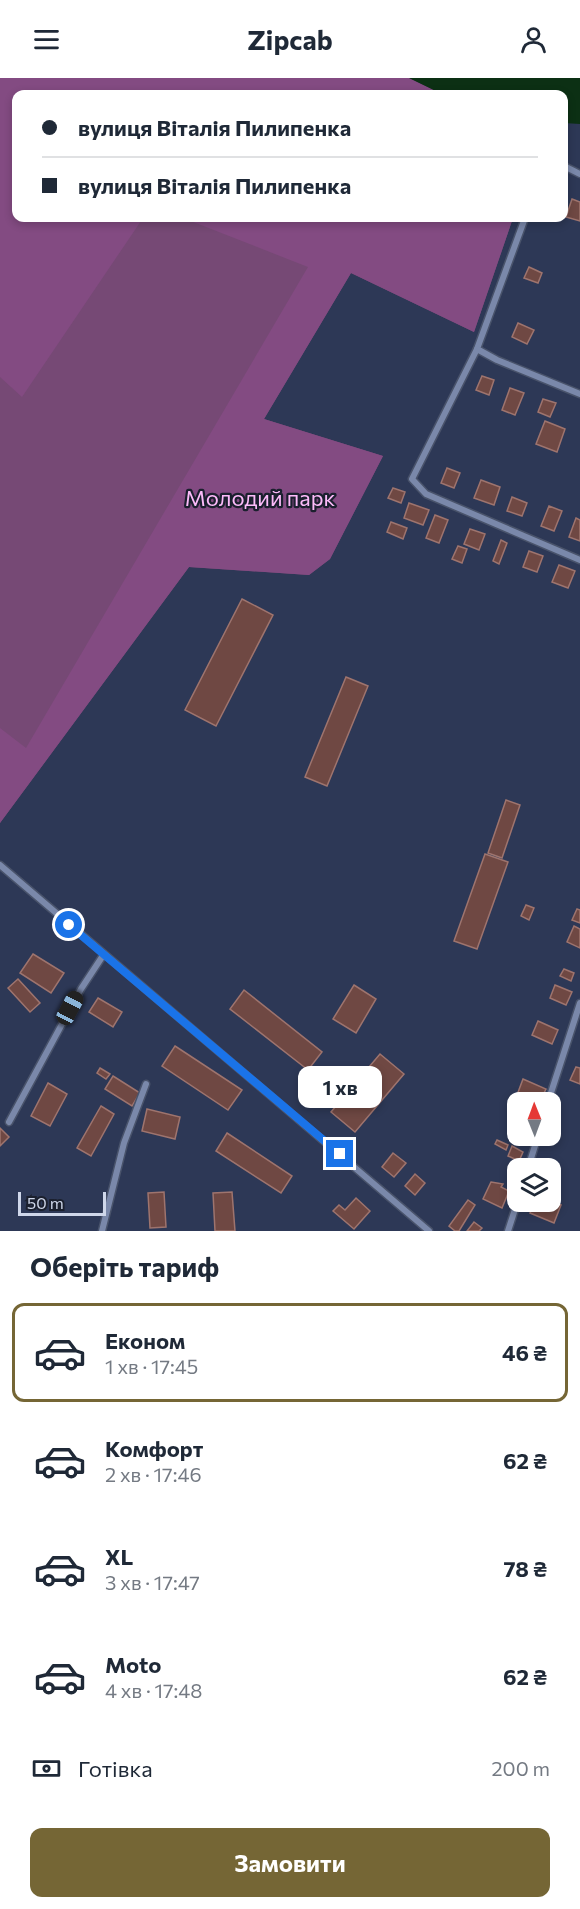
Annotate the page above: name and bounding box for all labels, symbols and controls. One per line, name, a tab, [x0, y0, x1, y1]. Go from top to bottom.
icon: menu	[30, 23, 63, 56]
text: Zipcab	[247, 23, 333, 56]
icon: person	[517, 23, 550, 56]
text: вулиця Віталія Пилипенка	[78, 114, 351, 141]
text: вулиця Віталія Пилипенка	[78, 172, 351, 199]
park label: Молодий парк	[185, 484, 336, 511]
route start	[55, 911, 82, 938]
car	[54, 988, 86, 1028]
callout: 1 хв	[298, 1067, 382, 1109]
text: 1 хв	[322, 1075, 358, 1099]
north arrow	[507, 1092, 561, 1146]
map controls	[507, 1092, 561, 1212]
route end	[326, 1140, 353, 1167]
button: layers	[507, 1158, 561, 1212]
scale bar	[18, 1189, 106, 1216]
text: 50 m	[27, 1193, 64, 1212]
text: Оберіть тариф	[30, 1250, 219, 1283]
icon: car	[33, 1326, 87, 1380]
text: Економ	[105, 1327, 185, 1354]
text: 46 ₴	[502, 1339, 547, 1366]
text: 1 хв · 17:45	[105, 1354, 198, 1378]
icon: car	[33, 1434, 87, 1488]
text: Комфорт	[105, 1435, 203, 1462]
text: 62 ₴	[503, 1447, 547, 1474]
text: 2 хв · 17:46	[105, 1462, 202, 1486]
icon: car	[33, 1542, 87, 1596]
text: XL	[105, 1543, 133, 1570]
text: 78 ₴	[503, 1555, 547, 1582]
text: 3 хв · 17:47	[105, 1570, 200, 1594]
icon: car	[33, 1650, 87, 1704]
text: Moto	[105, 1651, 161, 1678]
text: 62 ₴	[503, 1663, 547, 1690]
text: 4 хв · 17:48	[105, 1678, 202, 1702]
icon: cash	[30, 1752, 63, 1785]
text: Готівка	[78, 1755, 153, 1782]
text: 200 m	[492, 1756, 550, 1780]
button: Замовити	[30, 1828, 550, 1897]

